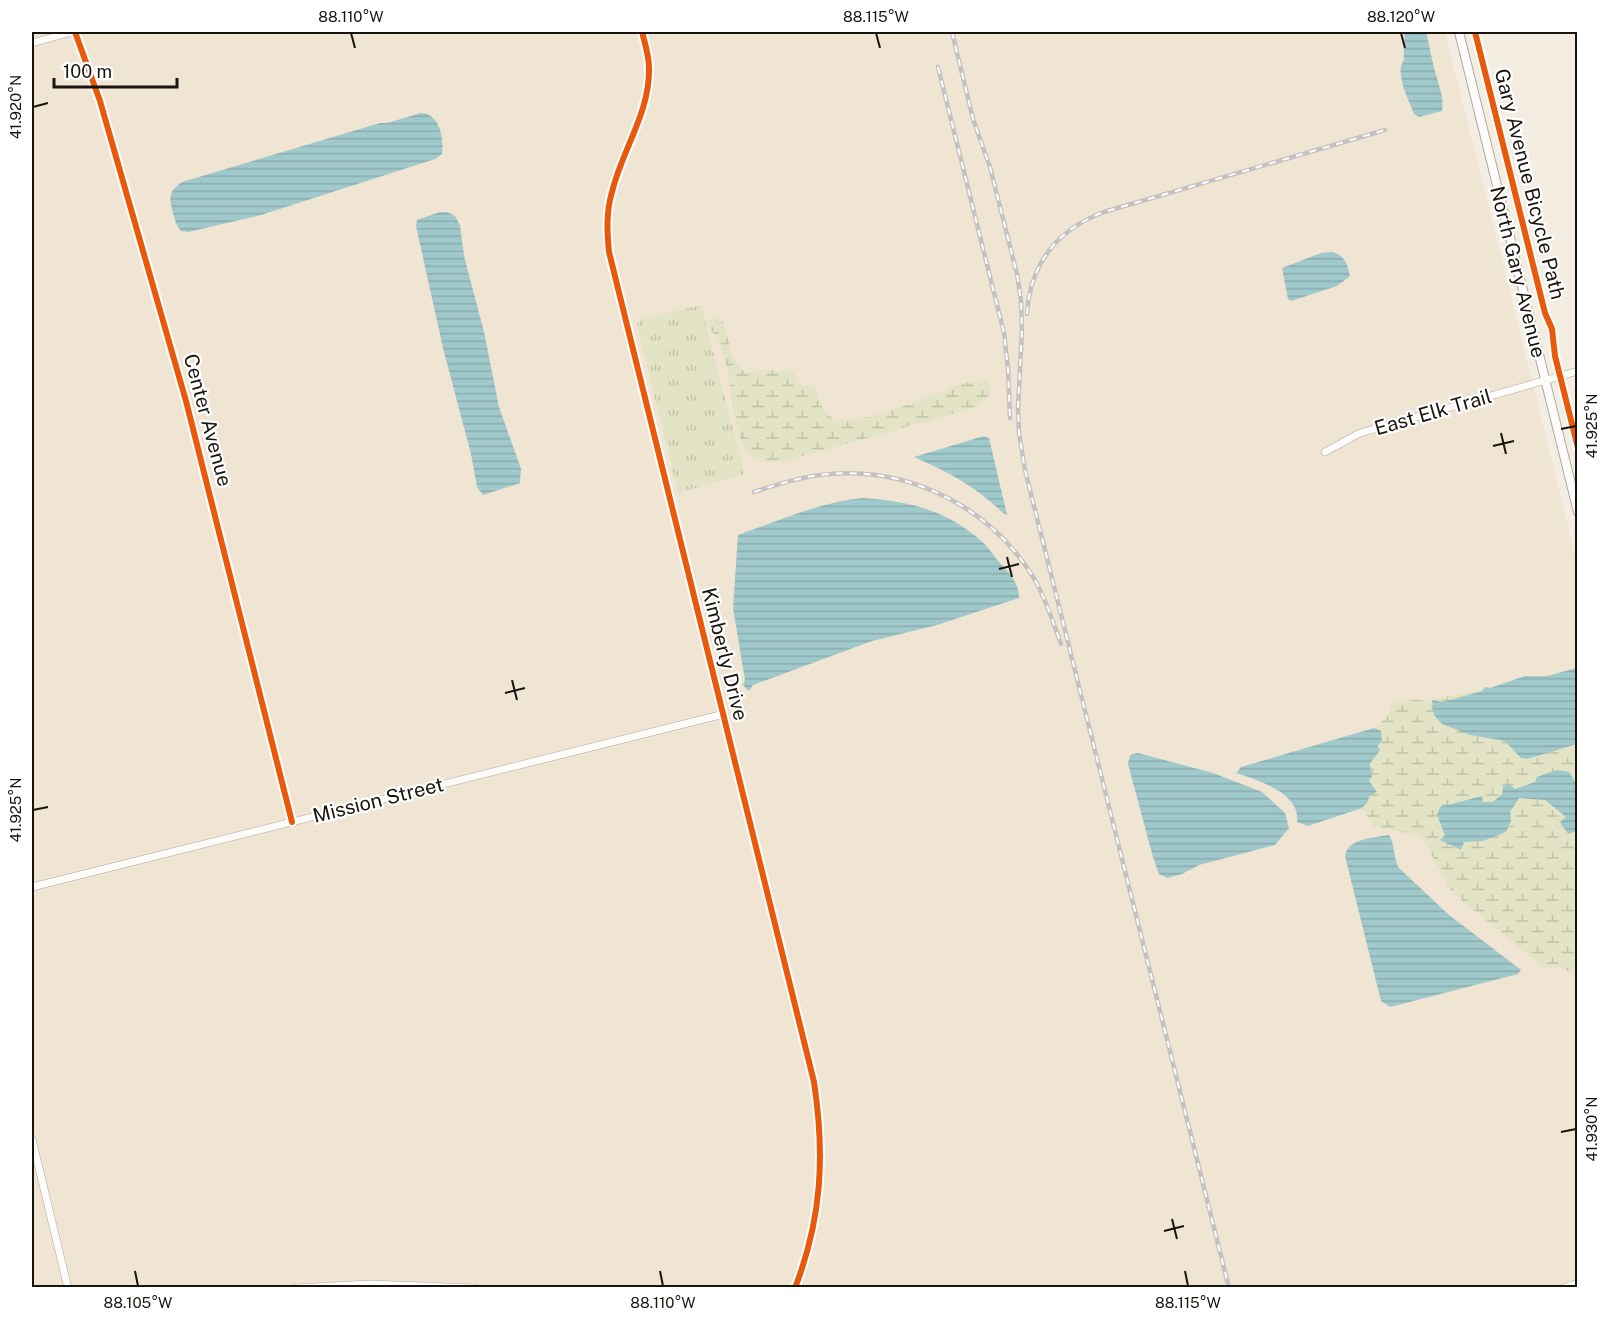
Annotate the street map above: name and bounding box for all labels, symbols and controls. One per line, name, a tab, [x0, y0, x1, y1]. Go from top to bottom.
text: 88.110°W	[318, 8, 384, 25]
text: 88.115°W	[843, 8, 909, 25]
text: 88.120°W	[1367, 8, 1435, 25]
scale bar	[54, 51, 177, 89]
text: 100 m	[63, 61, 112, 82]
street label: Gary Avenue Bicycle Path	[1490, 66, 1570, 302]
text: 41.920°N	[7, 75, 24, 139]
street label: North Gary Avenue	[1485, 184, 1551, 360]
street label: Center Avenue	[179, 351, 237, 489]
street label: East Elk Trail	[1372, 384, 1494, 440]
text: 41.925°N	[1583, 393, 1600, 459]
street label: Kimberly Drive	[697, 585, 753, 723]
street label: Mission Street	[310, 772, 446, 828]
text: 41.925°N	[7, 777, 24, 843]
text: 41.930°N	[1583, 1097, 1600, 1161]
text: 88.105°W	[104, 1294, 172, 1311]
text: 88.110°W	[630, 1294, 696, 1311]
text: 88.115°W	[1155, 1294, 1221, 1311]

